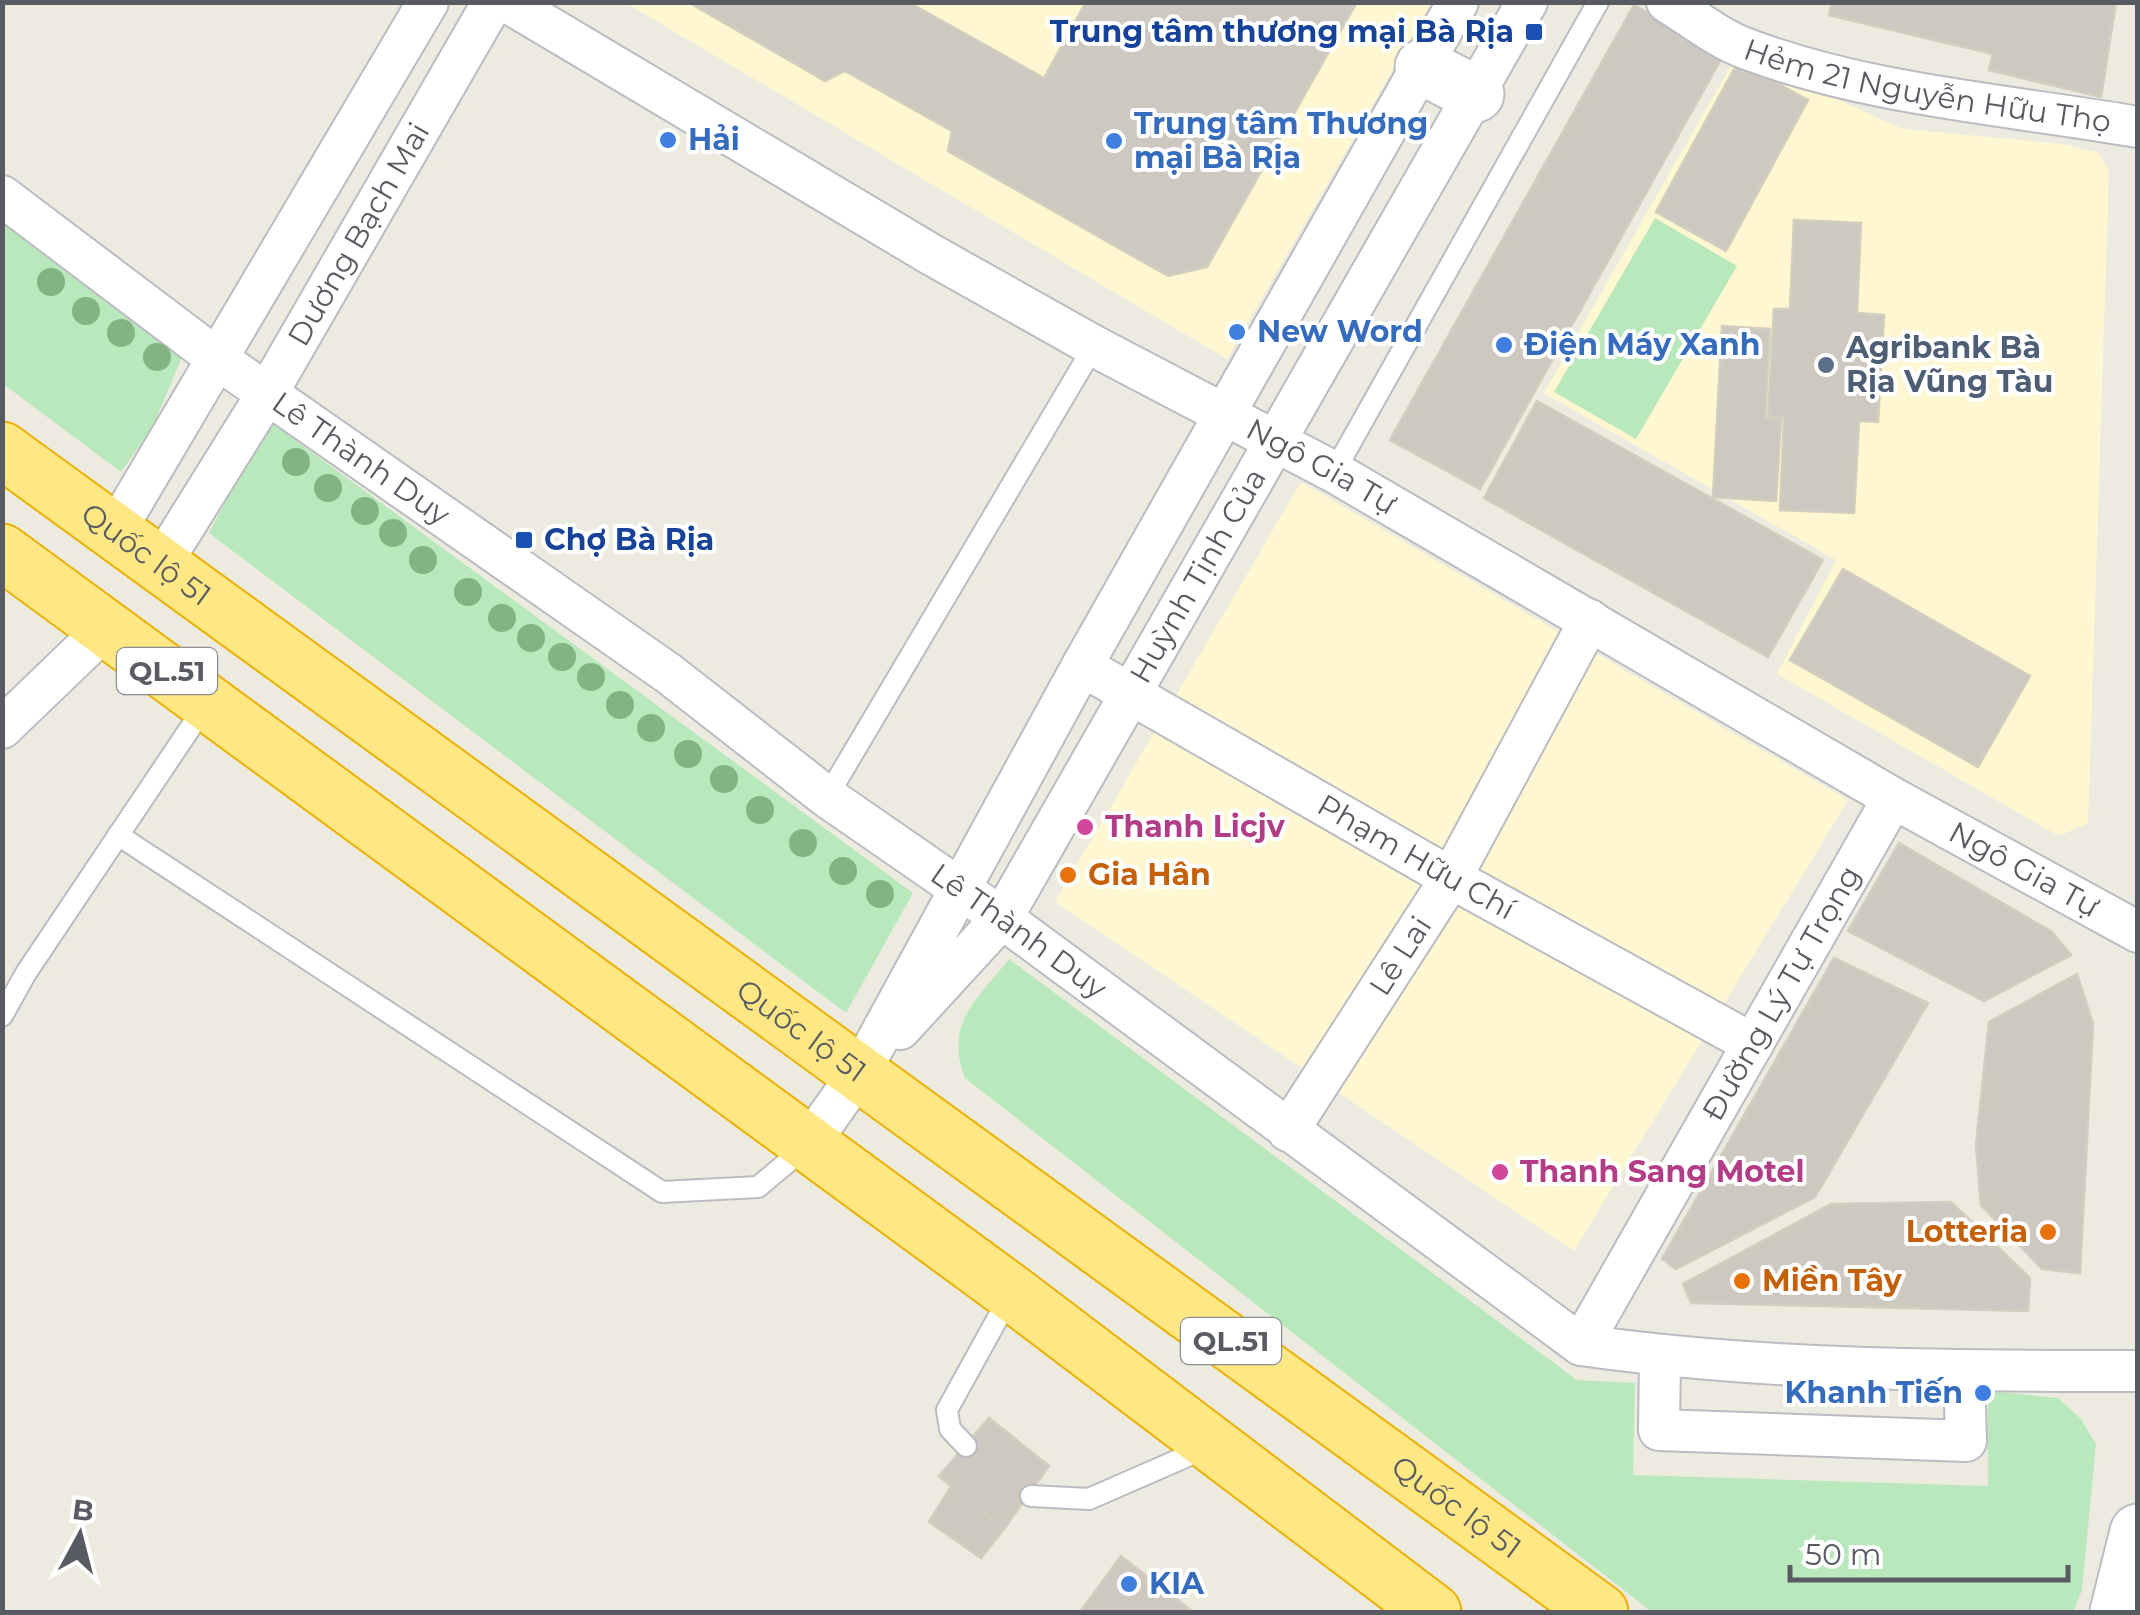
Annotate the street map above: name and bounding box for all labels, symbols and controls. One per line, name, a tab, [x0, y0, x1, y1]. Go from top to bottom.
place label: Trung tâm thương mại Bà Rịa	[1050, 13, 1514, 50]
marker: Trung tâm thương mại Bà Rịa	[1523, 21, 1545, 43]
street label: Hẻm 21 Nguyễn Hữu Thọ	[1739, 31, 2114, 140]
place label: Trung tâm Thương mại Bà Rịa	[1134, 105, 1428, 176]
street label: Dương Bạch Mai	[280, 116, 437, 352]
place label: Hải	[688, 121, 740, 158]
marker: Hải	[657, 129, 679, 151]
marker: Trung tâm Thương mại Bà Rịa	[1103, 130, 1125, 152]
place label: New Word	[1257, 313, 1423, 350]
marker: New Word	[1226, 321, 1248, 343]
place label: Điện Máy Xanh	[1524, 326, 1761, 363]
place label: Agribank Bà Rịa Vũng Tàu	[1845, 329, 2053, 400]
marker: Điện Máy Xanh	[1493, 334, 1515, 356]
marker: Agribank Bà Rịa Vũng Tàu	[1815, 354, 1837, 376]
street label: Lê Thành Duy	[265, 384, 458, 534]
street label: Ngô Gia Tự	[1240, 410, 1403, 522]
street label: Huỳnh Tịnh Của	[1122, 462, 1274, 690]
street label: Quốc lộ 51	[74, 495, 218, 614]
place label: Chợ Bà Rịa	[544, 521, 714, 558]
marker: Chợ Bà Rịa	[513, 529, 535, 551]
road number: QL.51	[117, 648, 217, 694]
street label: Phạm Hữu Chí	[1311, 786, 1523, 928]
place label: Thanh Licjv	[1105, 808, 1286, 845]
street label: Ngô Gia Tự	[1943, 813, 2106, 925]
marker: Thanh Licjv	[1074, 816, 1096, 838]
street label: Lê Thành Duy	[924, 855, 1115, 1007]
place label: Gia Hân	[1088, 856, 1211, 893]
street label: Đường Lý Tự Trọng	[1694, 859, 1868, 1127]
marker: Gia Hân	[1057, 864, 1079, 886]
street label: Lê Lai	[1361, 909, 1439, 1002]
street label: Quốc lộ 51	[729, 971, 874, 1090]
place label: Thanh Sang Motel	[1520, 1153, 1805, 1190]
marker: Thanh Sang Motel	[1489, 1161, 1511, 1183]
place label: Lotteria	[1906, 1213, 2028, 1250]
marker: Lotteria	[2037, 1221, 2059, 1243]
place label: Miền Tây	[1762, 1262, 1903, 1299]
marker: Miền Tây	[1731, 1270, 1753, 1292]
road number: QL.51	[1181, 1318, 1281, 1364]
place label: Khanh Tiến	[1784, 1374, 1963, 1411]
marker: Khanh Tiến	[1972, 1382, 1994, 1404]
street label: Quốc lộ 51	[1384, 1448, 1529, 1567]
north arrow	[30, 1485, 130, 1585]
text: B	[70, 1492, 96, 1528]
scale bar	[1790, 1520, 2068, 1582]
text: 50 m	[1805, 1536, 1882, 1573]
place label: KIA	[1149, 1565, 1205, 1602]
marker: KIA	[1118, 1573, 1140, 1595]

